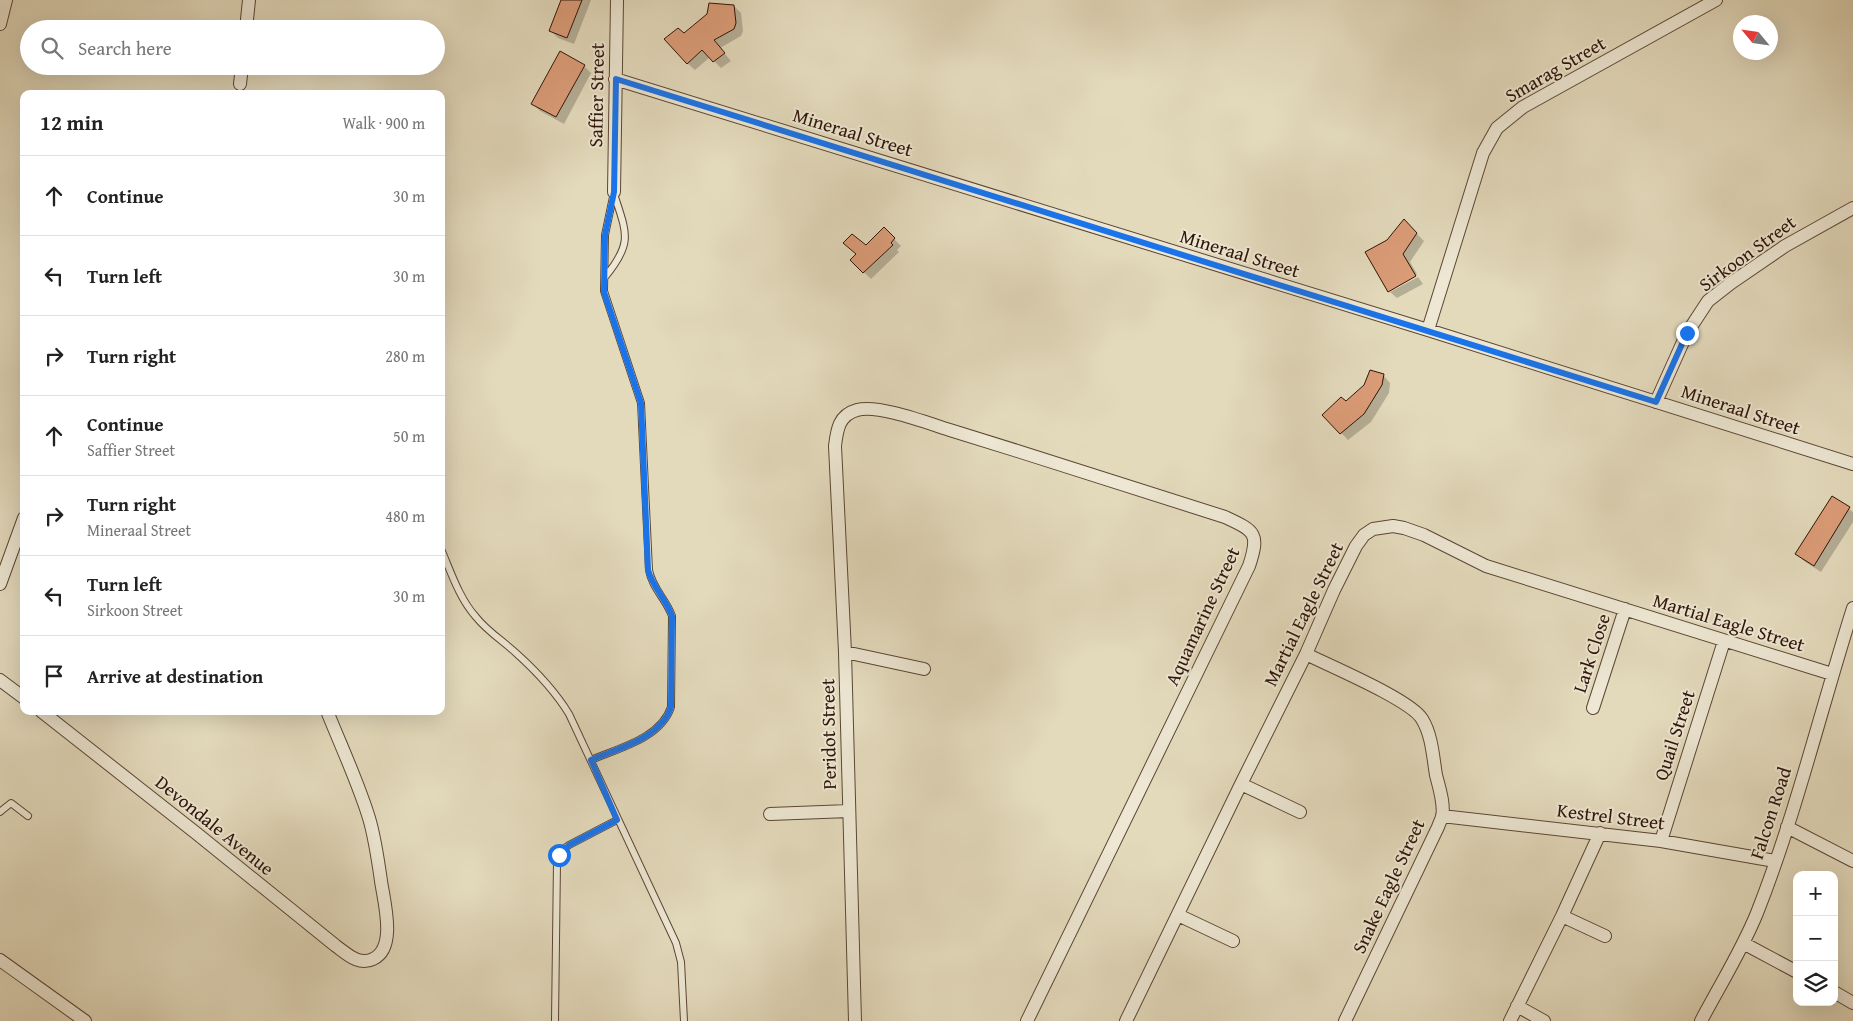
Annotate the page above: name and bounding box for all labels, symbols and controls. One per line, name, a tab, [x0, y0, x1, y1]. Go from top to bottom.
north arrow	[1733, 15, 1778, 60]
search box	[20, 20, 445, 75]
street label: Smarag Street	[1499, 29, 1611, 109]
icon: search	[38, 34, 66, 62]
text: Search here	[78, 34, 172, 62]
street label: Saffier Street	[581, 42, 611, 148]
street label: Mineraal Street	[790, 101, 917, 164]
text: 12 min	[40, 107, 103, 138]
text: Walk · 900 m	[342, 111, 425, 135]
icon: ahead	[40, 182, 68, 210]
text: Continue	[87, 182, 164, 210]
text: 30 m	[393, 184, 425, 208]
street label: Sirkoon Street	[1693, 208, 1802, 298]
street label: Mineraal Street	[1177, 222, 1304, 285]
icon: left	[40, 262, 68, 290]
text: Turn left	[87, 262, 162, 290]
text: 30 m	[393, 264, 425, 288]
route end	[1676, 322, 1699, 345]
icon: right	[40, 342, 68, 370]
text: Turn right	[87, 342, 176, 370]
text: 280 m	[385, 344, 425, 368]
street label: Mineraal Street	[1678, 377, 1804, 442]
text: Continue	[87, 410, 164, 438]
icon: ahead	[40, 422, 68, 450]
text: 50 m	[393, 424, 425, 448]
text: Saffier Street	[87, 438, 175, 462]
text: Turn right	[87, 490, 176, 518]
icon: right	[40, 502, 68, 530]
text: 480 m	[385, 504, 425, 528]
text: Mineraal Street	[87, 518, 191, 542]
street label: Martial Eagle Street	[1256, 537, 1350, 691]
street label: Aquamarine Street	[1158, 542, 1247, 690]
text: Turn left	[87, 570, 162, 598]
icon: left	[40, 582, 68, 610]
text: 30 m	[393, 584, 425, 608]
street label: Martial Eagle Street	[1650, 586, 1809, 658]
text: Sirkoon Street	[87, 598, 183, 622]
street label: Lark Close	[1565, 610, 1617, 696]
icon: arrive	[40, 662, 68, 690]
text: Arrive at destination	[87, 662, 263, 690]
street label: Peridot Street	[813, 678, 843, 790]
street label: Quail Street	[1646, 686, 1702, 784]
street label: Falcon Road	[1742, 762, 1798, 863]
street label: Devondale Avenue	[150, 768, 281, 882]
street label: Kestrel Street	[1555, 795, 1667, 837]
street label: Snake Eagle Street	[1344, 814, 1432, 958]
route start	[548, 844, 571, 867]
map controls	[1793, 871, 1838, 1006]
button: +	[1793, 871, 1838, 916]
button: −	[1793, 916, 1838, 961]
button: layers	[1793, 961, 1838, 1006]

